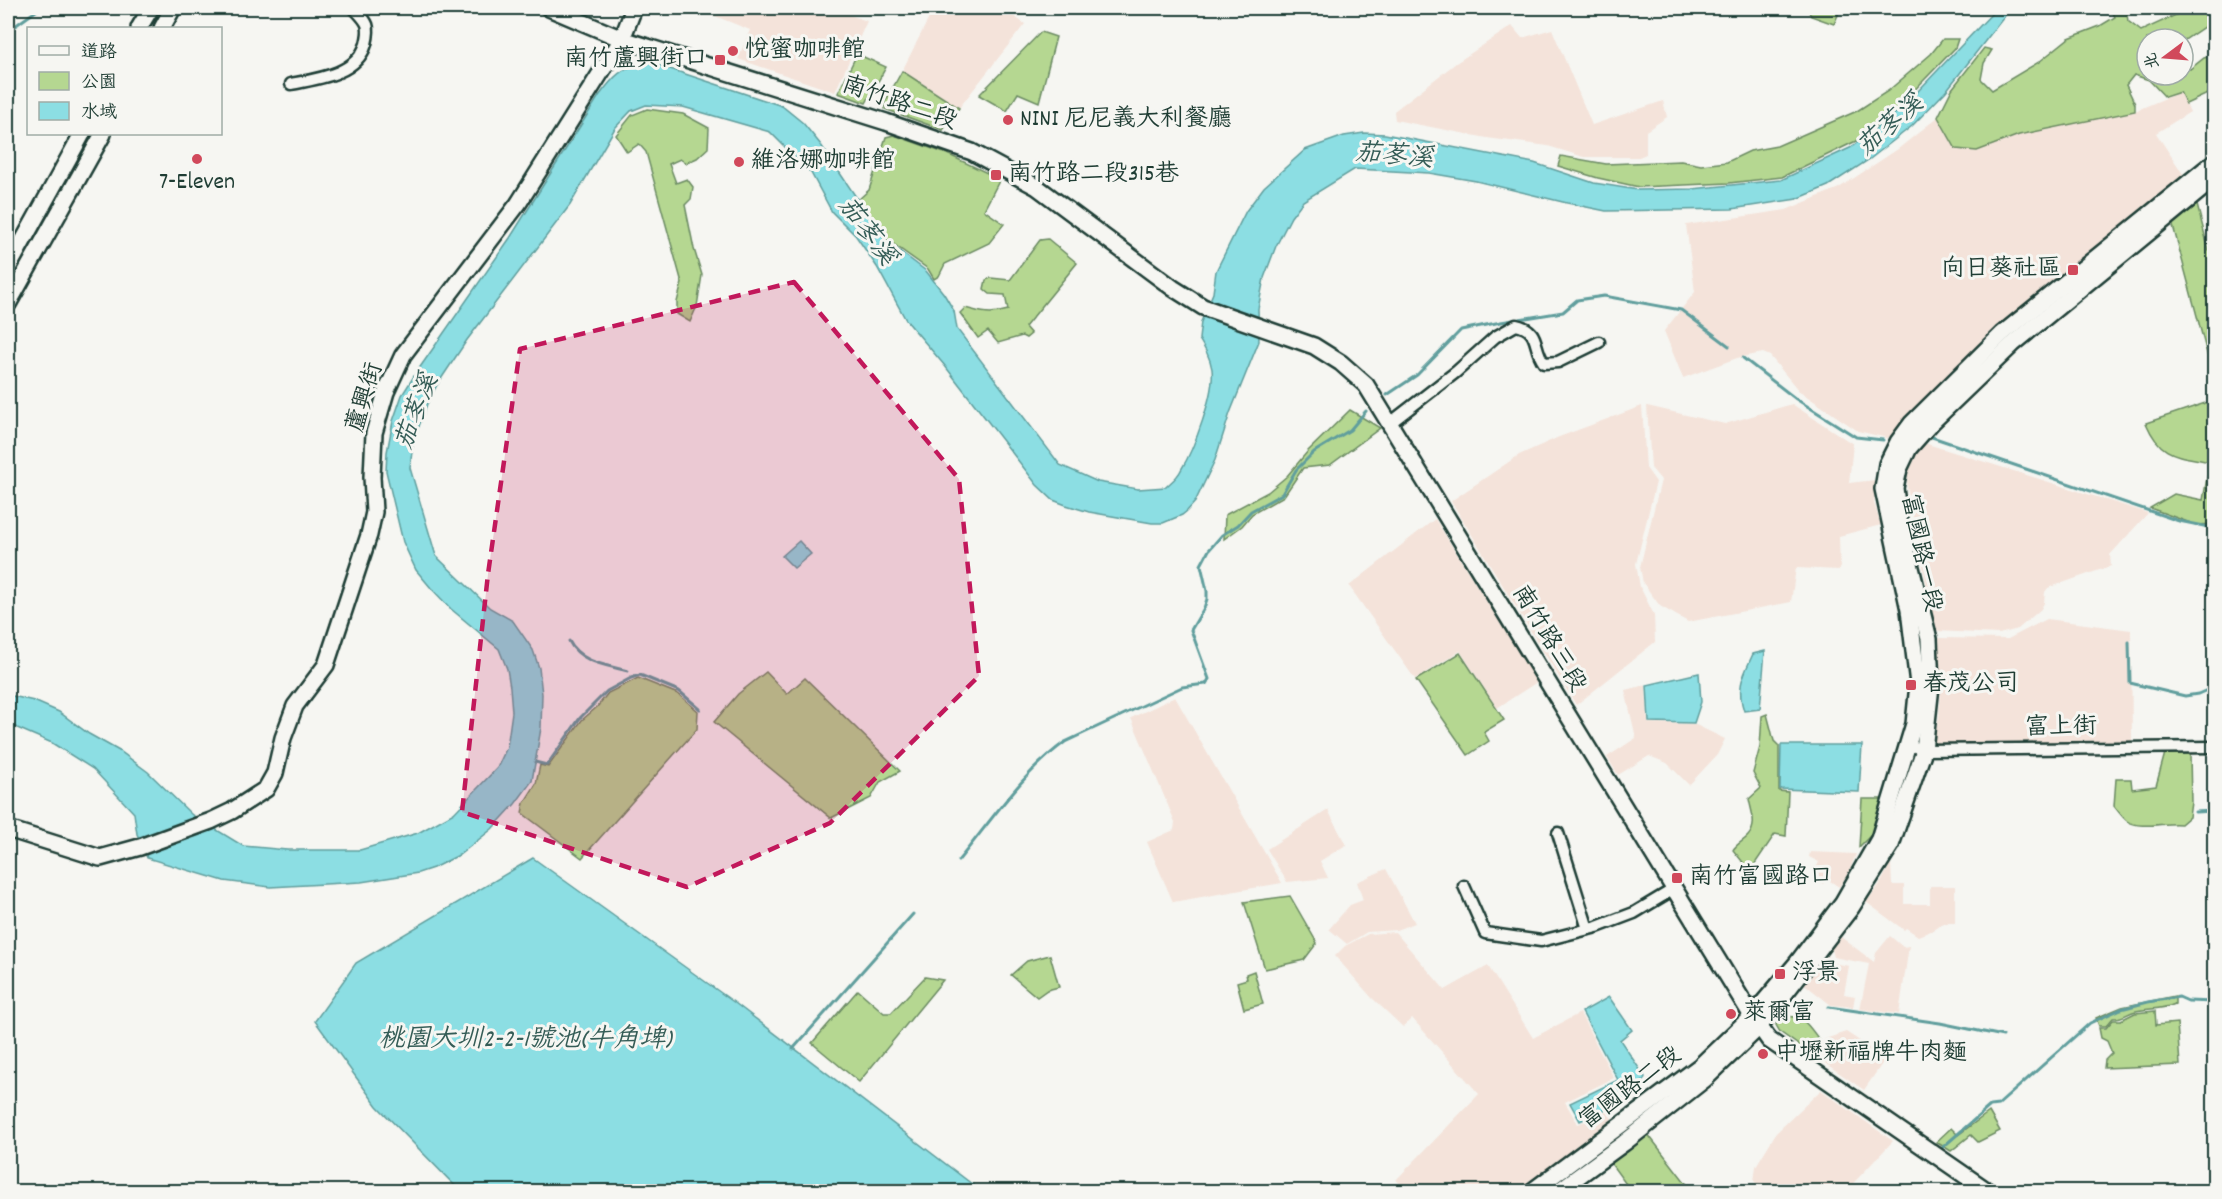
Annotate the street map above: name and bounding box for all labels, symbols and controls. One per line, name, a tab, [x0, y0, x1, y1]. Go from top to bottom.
legend	[27, 27, 222, 135]
north arrow	[2135, 27, 2195, 87]
place label: 悅蜜咖啡館	[745, 34, 865, 68]
text: 道路	[81, 41, 117, 66]
place label: 南竹蘆興街口	[564, 43, 708, 77]
marker: 悅蜜咖啡館	[726, 44, 740, 58]
text: 北	[2140, 50, 2166, 71]
marker: 南竹蘆興街口	[713, 53, 727, 67]
street label: 南竹路二段	[837, 68, 961, 140]
text: 公園	[81, 71, 117, 96]
water label: 茄苳溪	[1849, 85, 1934, 166]
text: 水域	[81, 101, 117, 126]
place label: NINI 尼尼義大利餐廳	[1020, 103, 1232, 137]
marker: NINI 尼尼義大利餐廳	[1001, 113, 1015, 127]
water label: 茄苳溪	[1354, 135, 1436, 179]
place label: 維洛娜咖啡館	[751, 145, 895, 179]
marker: 7-Eleven	[190, 152, 204, 166]
marker: 維洛娜咖啡館	[732, 155, 746, 169]
place label: 南竹路二段315巷	[1008, 158, 1179, 192]
place label: 7-Eleven	[159, 166, 235, 200]
marker: 南竹路二段315巷	[989, 168, 1003, 182]
water label: 茄苳溪	[828, 190, 905, 276]
place label: 向日葵社區	[1941, 253, 2061, 287]
marker: 向日葵社區	[2066, 263, 2080, 277]
street label: 蘆興街	[339, 359, 393, 437]
water label: 茄苳溪	[387, 367, 450, 455]
street label: 富國路一段	[1891, 491, 1949, 615]
street label: 南竹路三段	[1503, 579, 1593, 699]
place label: 春茂公司	[1923, 668, 2019, 702]
marker: 春茂公司	[1904, 678, 1918, 692]
street label: 富上街	[2025, 710, 2097, 746]
place label: 南竹富國路口	[1689, 861, 1833, 895]
marker: 南竹富國路口	[1670, 871, 1684, 885]
place label: 浮景	[1792, 957, 1840, 991]
marker: 浮景	[1773, 967, 1787, 981]
place label: 萊爾富	[1743, 997, 1815, 1031]
marker: 萊爾富	[1724, 1007, 1738, 1021]
water label: 桃園大圳2-2-1號池(牛角埤)	[378, 1022, 673, 1059]
place label: 中壢新福牌牛肉麵	[1775, 1037, 1967, 1071]
street label: 富國路二段	[1573, 1039, 1689, 1139]
marker: 中壢新福牌牛肉麵	[1756, 1047, 1770, 1061]

